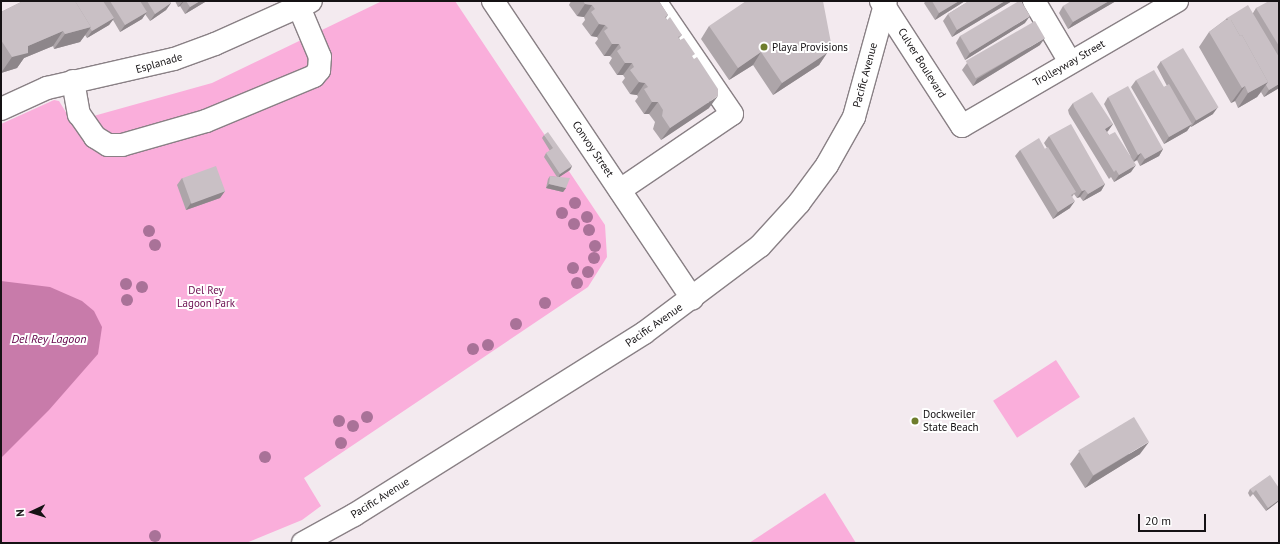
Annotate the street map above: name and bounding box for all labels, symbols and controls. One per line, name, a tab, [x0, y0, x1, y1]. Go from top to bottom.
street label: Culver Boulevard	[895, 26, 949, 100]
street label: Trolleyway Street	[1031, 37, 1107, 89]
place label: Playa Provisions	[772, 40, 848, 54]
street label: Pacific Avenue	[850, 41, 880, 109]
marker: Playa Provisions	[759, 42, 769, 52]
street label: Esplanade	[134, 50, 184, 76]
street label: Convoy Street	[569, 118, 617, 180]
park label: Del Rey Lagoon Park	[177, 284, 235, 310]
street label: Pacific Avenue	[623, 300, 685, 350]
water label: Del Rey Lagoon	[11, 332, 87, 346]
place label: Dockweiler State Beach	[923, 408, 979, 434]
marker: Dockweiler State Beach	[910, 416, 920, 426]
street label: Pacific Avenue	[348, 475, 412, 521]
north arrow	[12, 492, 52, 532]
scale bar	[1140, 506, 1208, 532]
text: N	[13, 509, 27, 517]
text: 20 m	[1145, 513, 1171, 528]

